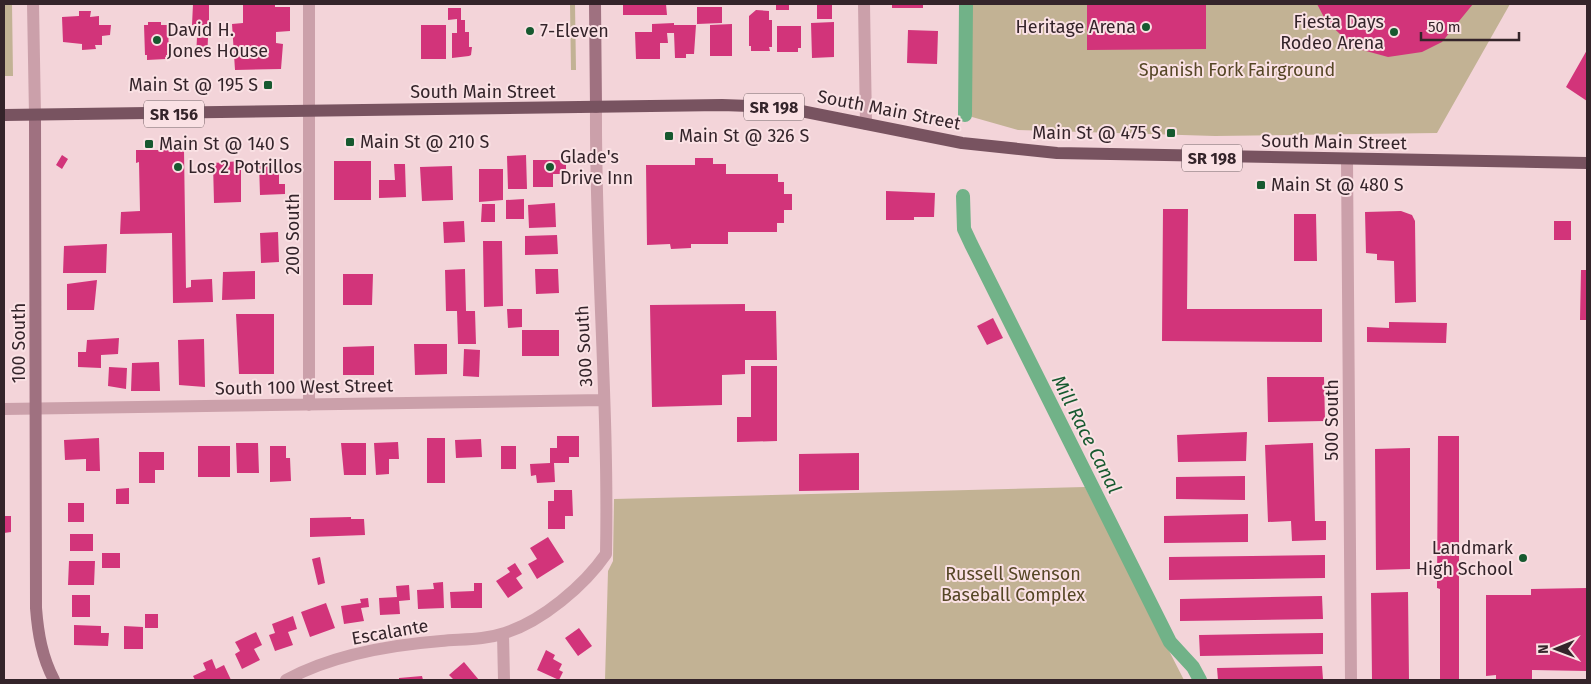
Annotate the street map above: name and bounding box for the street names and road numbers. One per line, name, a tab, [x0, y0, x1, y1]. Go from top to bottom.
street label: South Main Street	[410, 81, 556, 103]
street label: South Main Street	[815, 85, 963, 135]
road number: SR 198	[744, 94, 804, 120]
road number: SR 156	[144, 100, 204, 128]
street label: South Main Street	[1261, 130, 1407, 154]
road number: SR 198	[1182, 144, 1242, 172]
street label: 200 South	[282, 193, 304, 275]
street label: 100 South	[8, 303, 30, 383]
street label: 300 South	[571, 305, 597, 387]
street label: South 100 West Street	[215, 374, 394, 400]
street label: 500 South	[1321, 379, 1343, 461]
street label: Escalante	[350, 614, 430, 650]

